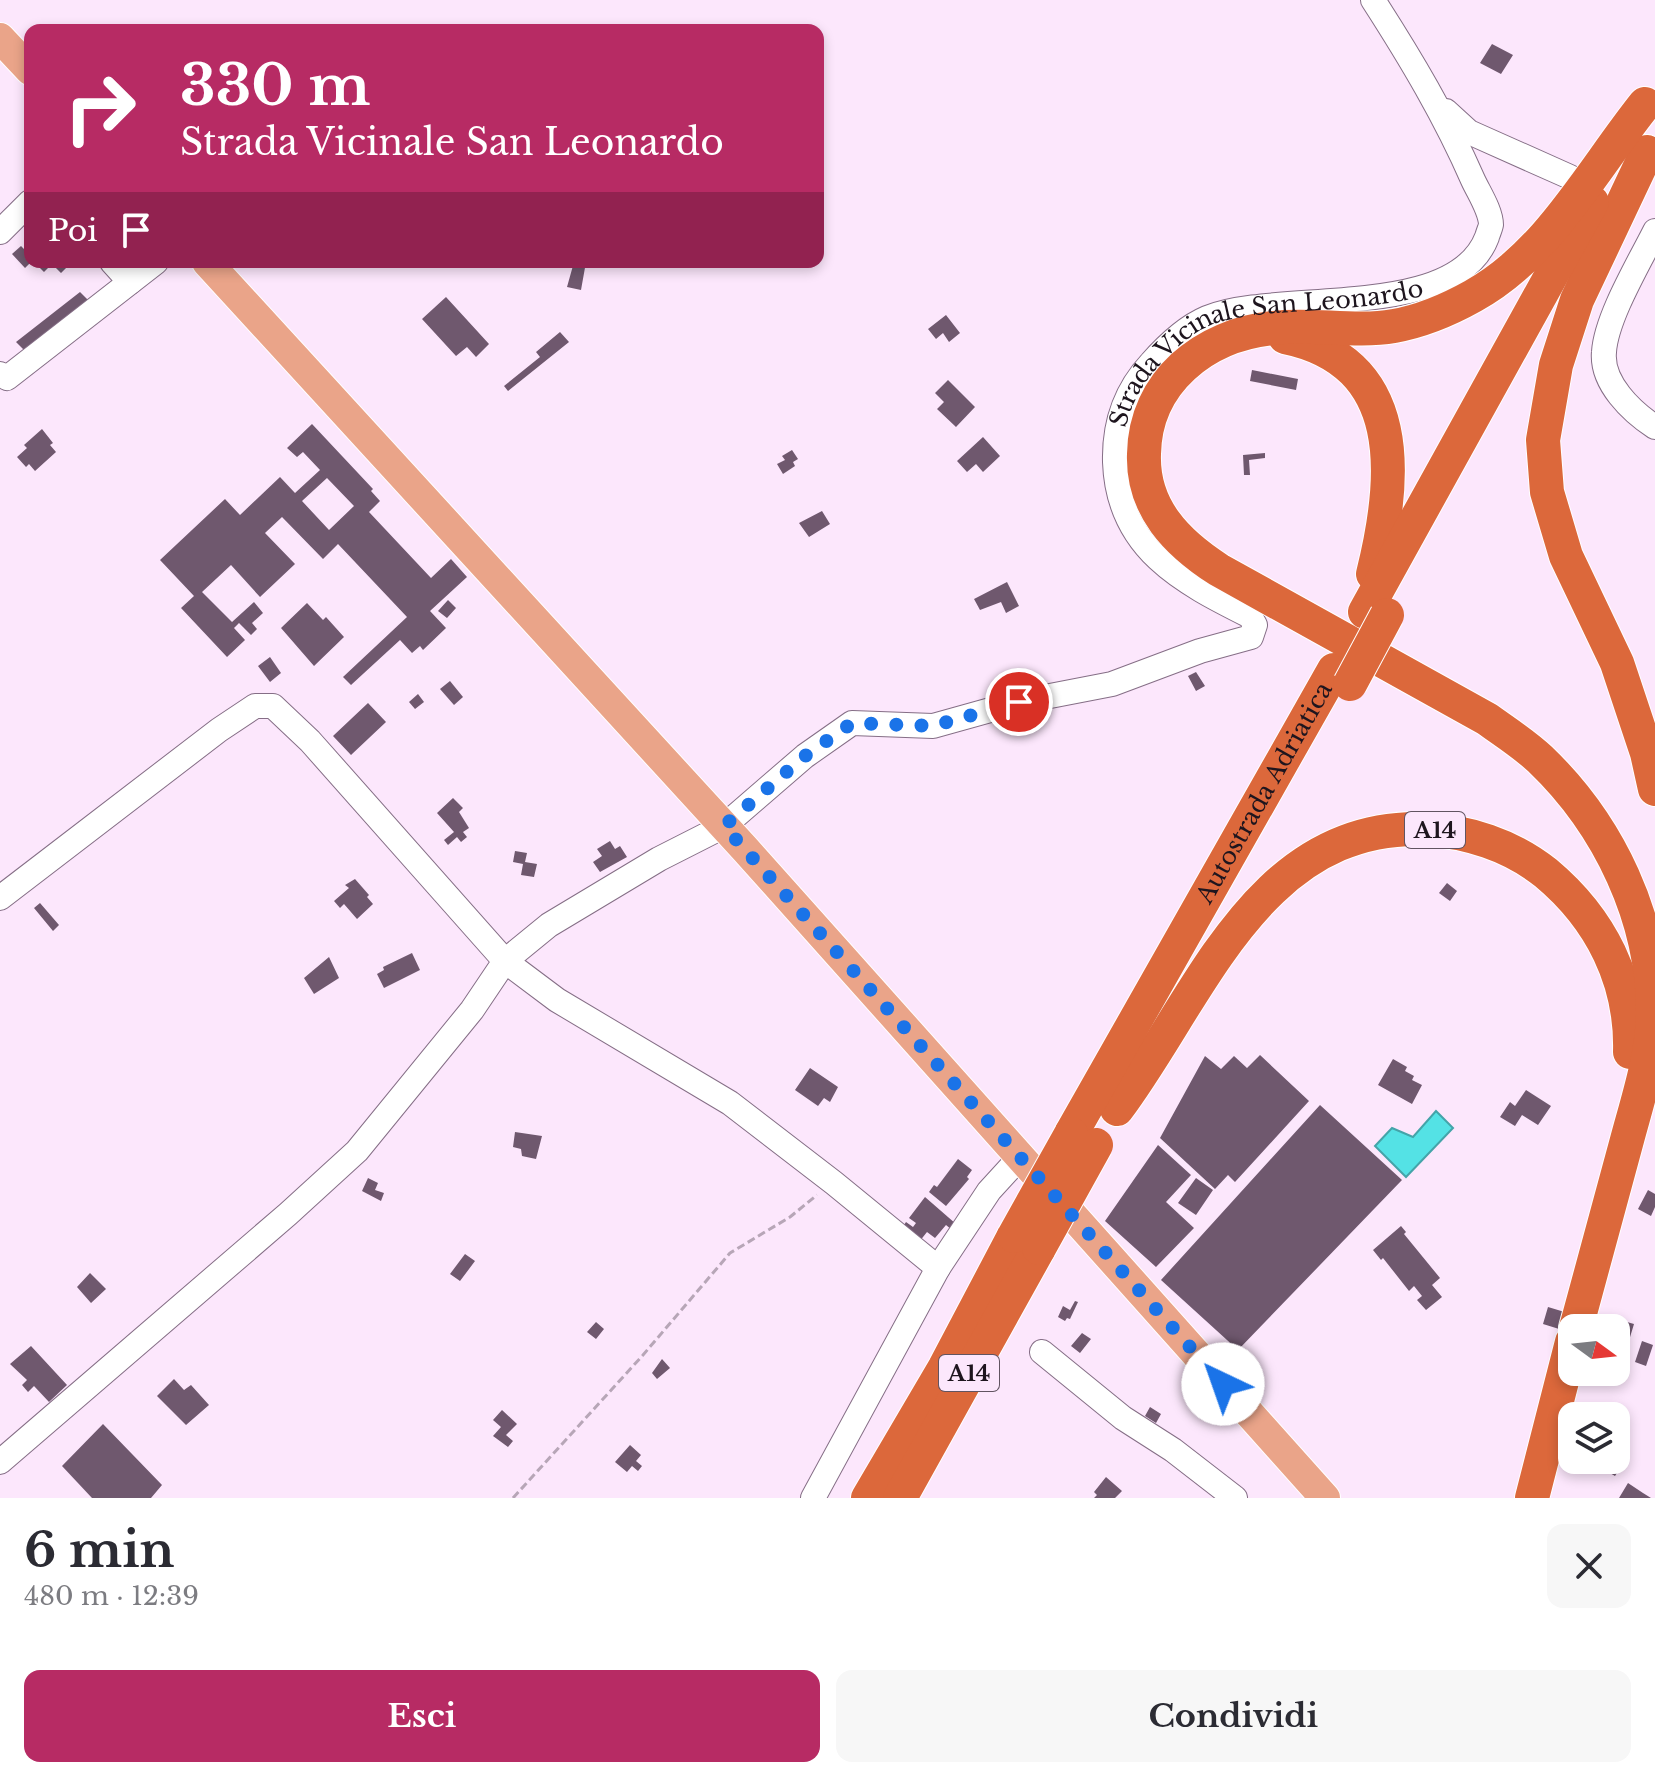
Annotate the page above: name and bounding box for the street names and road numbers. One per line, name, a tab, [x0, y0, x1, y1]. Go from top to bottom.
street label: Strada Vicinale San Leonardo	[1103, 273, 1426, 430]
street label: Autostrada Adriatica	[1189, 676, 1338, 909]
road number: A14	[1405, 812, 1465, 848]
road number: A14	[939, 1355, 999, 1391]

